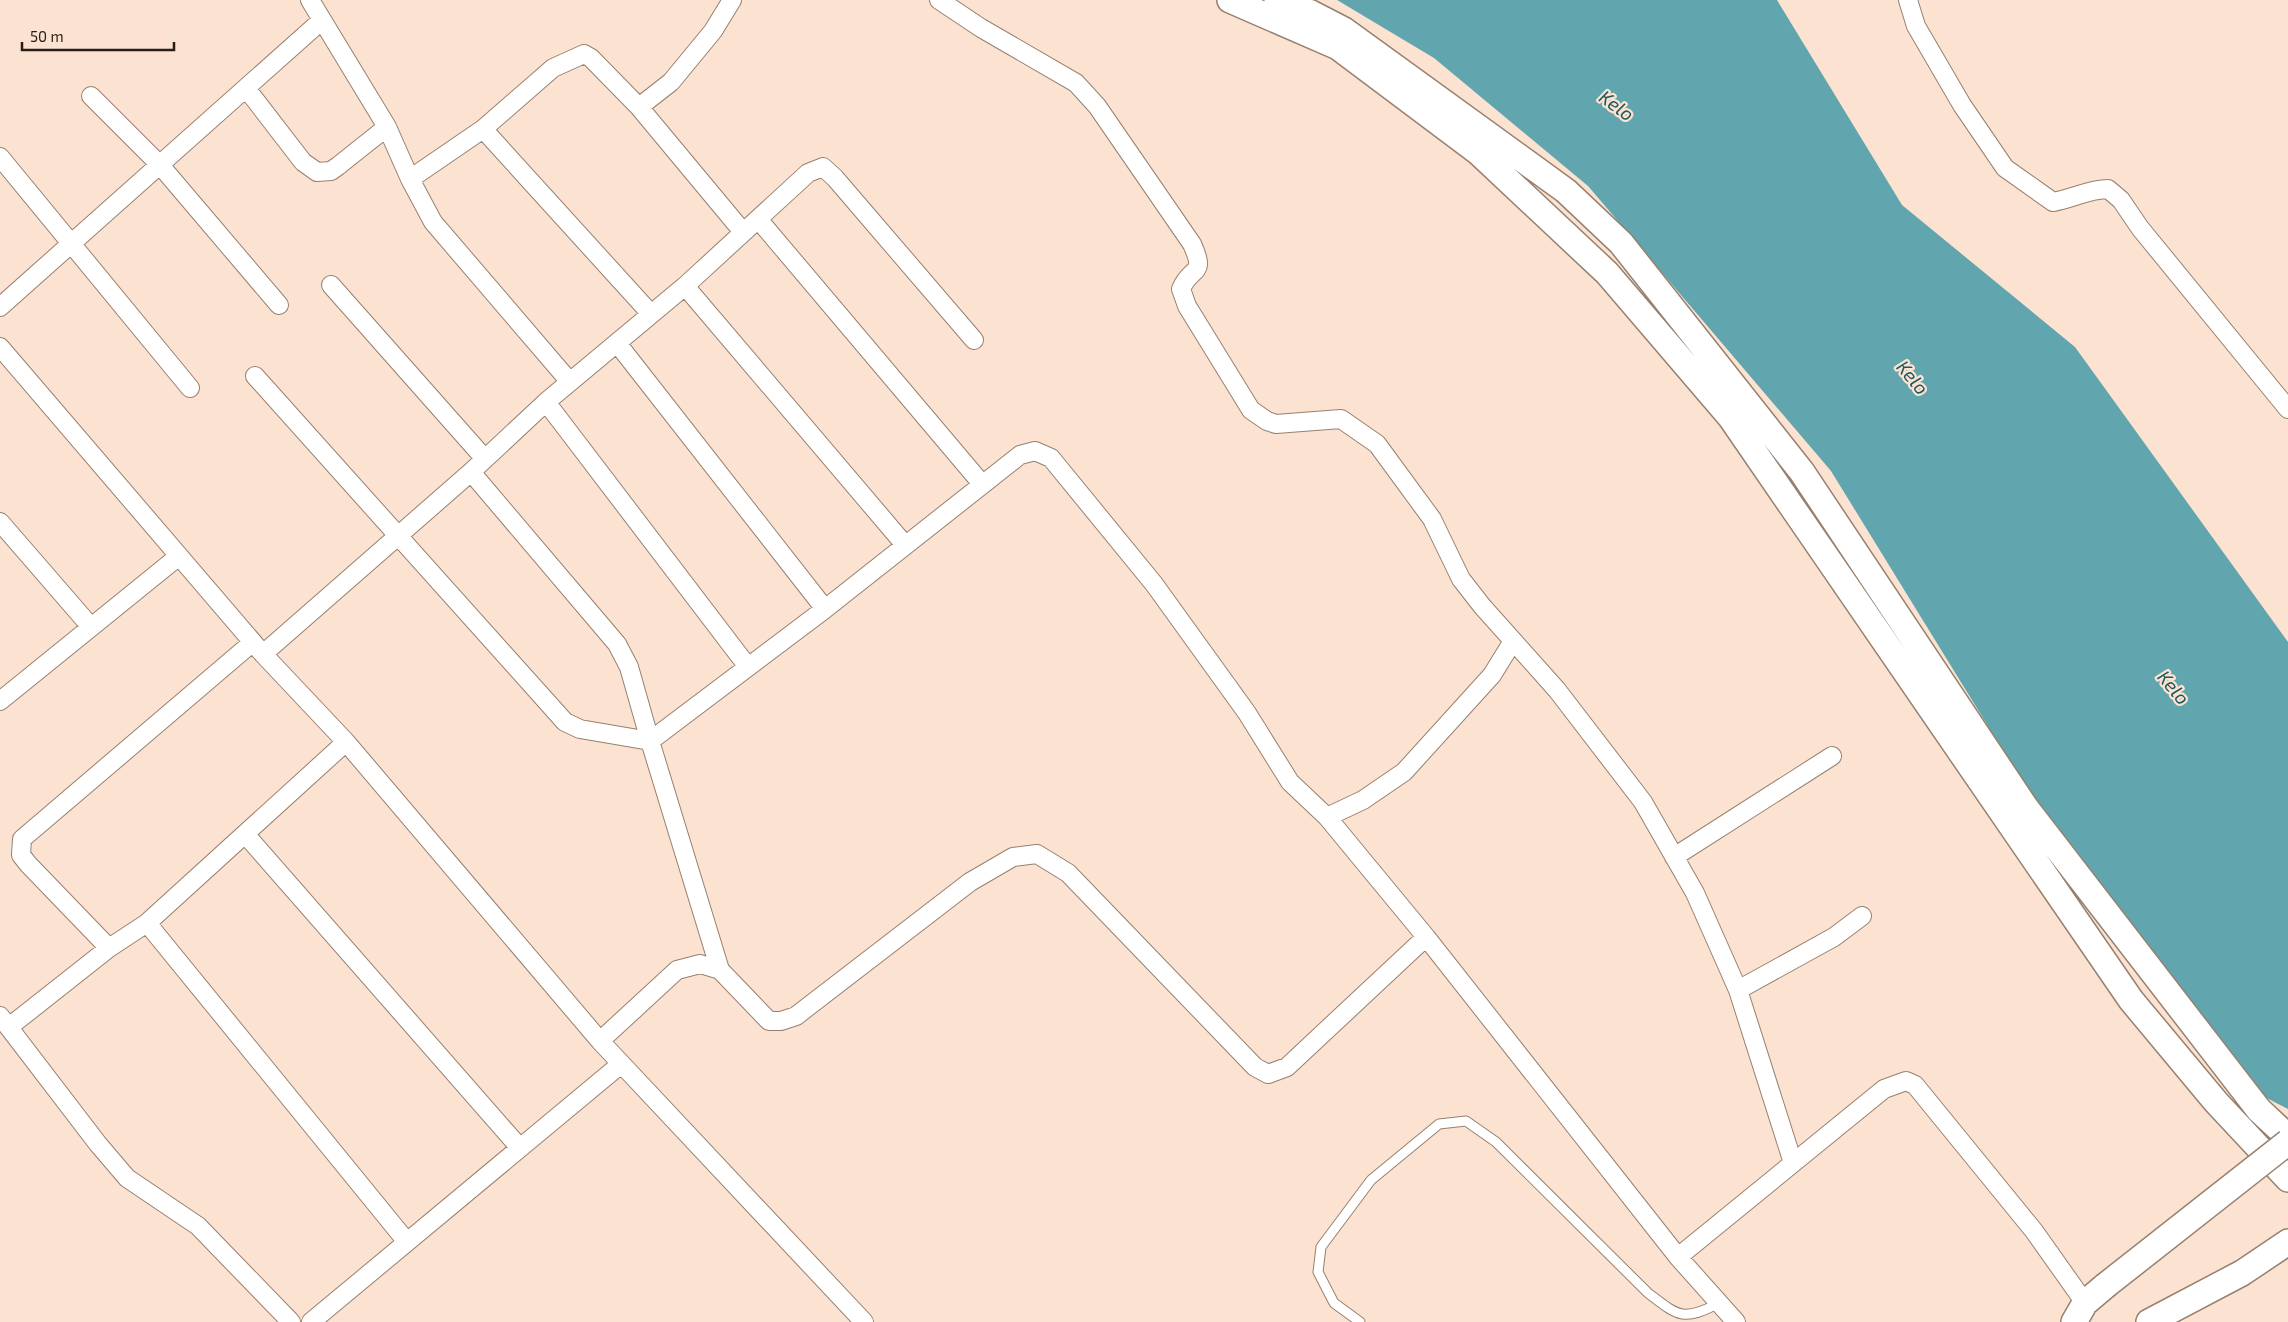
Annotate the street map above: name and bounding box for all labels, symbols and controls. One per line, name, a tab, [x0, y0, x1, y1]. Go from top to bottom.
scale bar	[22, 20, 175, 52]
text: 50 m	[30, 27, 64, 45]
water label: Kelo	[1595, 85, 1639, 125]
water label: Kelo	[1892, 355, 1934, 399]
water label: Kelo	[2153, 665, 2195, 709]

